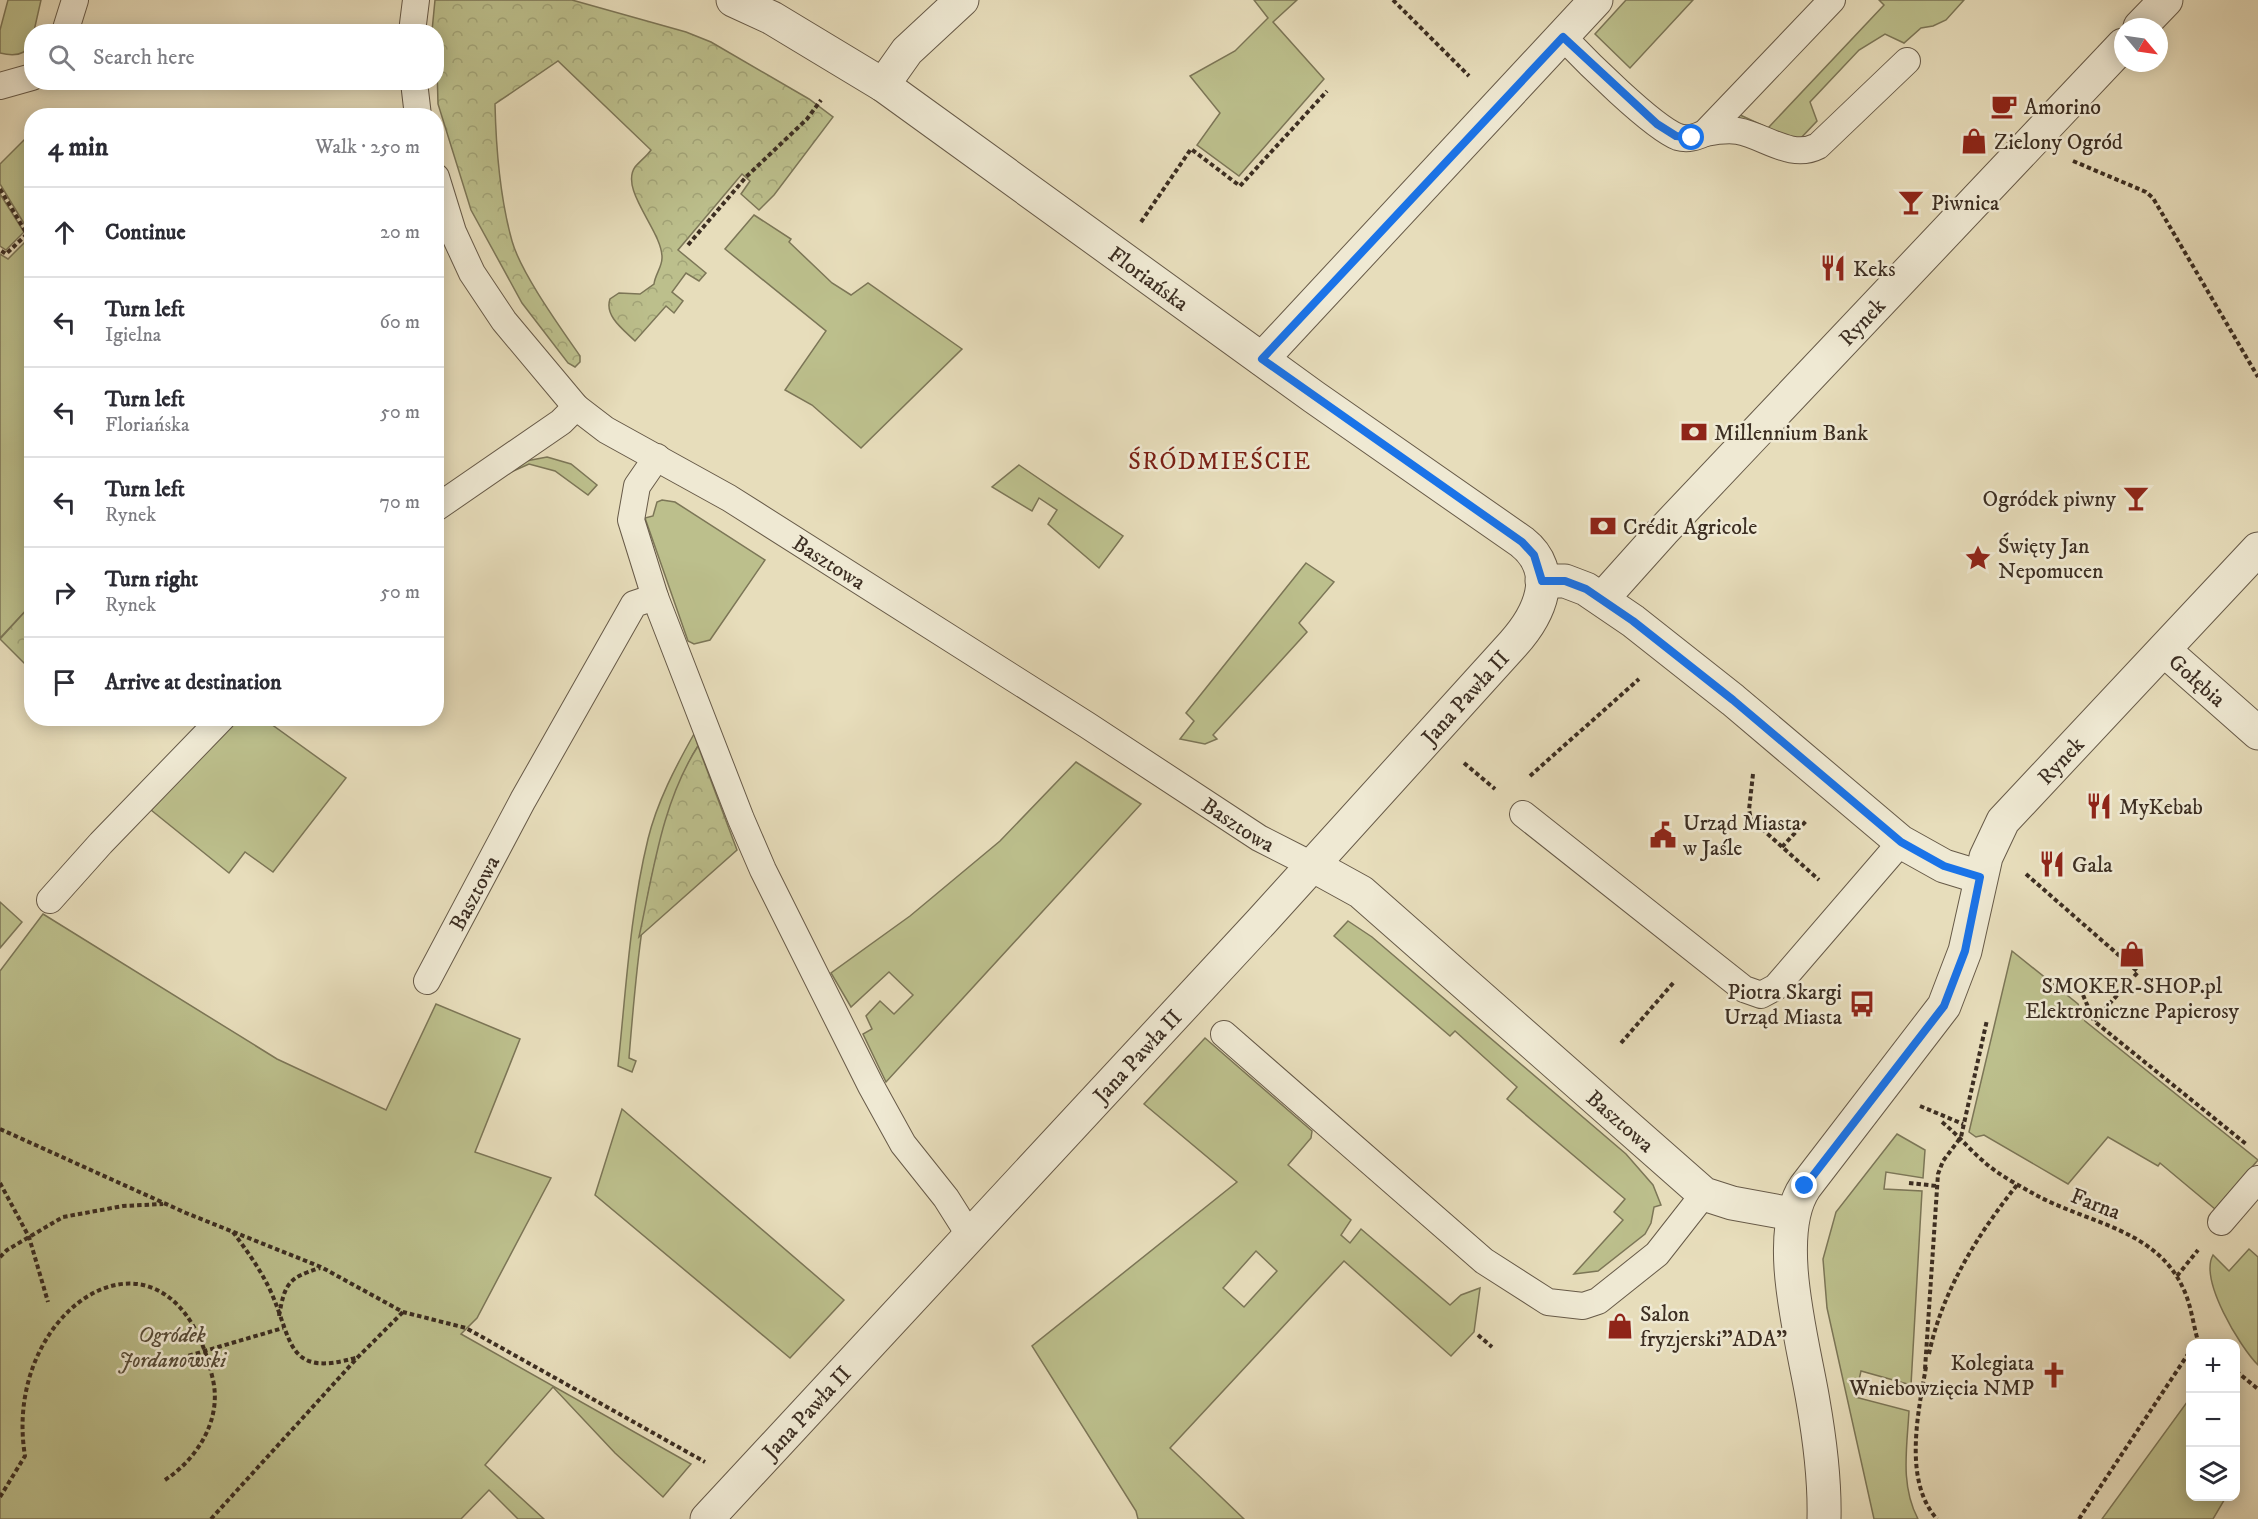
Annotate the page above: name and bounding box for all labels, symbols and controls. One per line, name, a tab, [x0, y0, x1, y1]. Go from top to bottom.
north arrow	[2114, 18, 2168, 72]
search box	[24, 24, 444, 90]
icon: search	[45, 41, 78, 74]
text: Search here	[93, 44, 195, 71]
cafe icon: Amorino	[1989, 91, 2019, 121]
place label: Amorino	[2024, 94, 2101, 121]
route start	[1678, 124, 1704, 150]
shop icon: Zielony Ogród	[1959, 126, 1989, 156]
place label: Zielony Ogród	[1994, 129, 2123, 156]
text: 4 min	[48, 131, 108, 164]
text: Walk · 250 m	[315, 135, 420, 160]
bar icon: Piwnica	[1896, 187, 1926, 217]
place label: Piwnica	[1931, 190, 2000, 217]
icon: ahead	[48, 216, 81, 249]
text: Continue	[105, 219, 186, 246]
text: 20 m	[380, 220, 420, 245]
street label: Floriańska	[1103, 241, 1194, 318]
restaurant icon: Keks	[1818, 253, 1848, 283]
place label: Keks	[1853, 256, 1896, 283]
street label: Rynek	[1833, 293, 1892, 352]
text: Turn left	[105, 296, 185, 323]
icon: left	[48, 306, 81, 339]
text: 60 m	[380, 310, 420, 335]
text: Igielna	[105, 323, 161, 348]
text: Turn left	[105, 386, 185, 413]
icon: left	[48, 396, 81, 429]
text: 50 m	[380, 400, 420, 425]
text: Floriańska	[105, 413, 189, 438]
bank icon: Millennium Bank	[1679, 417, 1709, 447]
place label: Millennium Bank	[1714, 420, 1868, 447]
district label: ŚRÓDMIEŚCIE	[1128, 446, 1312, 477]
text: Turn left	[105, 476, 185, 503]
bar icon: Ogródek piwny	[2121, 483, 2151, 513]
icon: left	[48, 486, 81, 519]
place label: Ogródek piwny	[1983, 486, 2117, 513]
text: 70 m	[379, 490, 420, 515]
text: Rynek	[105, 503, 156, 528]
bank icon: Crédit Agricole	[1588, 511, 1618, 541]
place label: Crédit Agricole	[1623, 514, 1757, 541]
street label: Basztowa	[787, 530, 871, 597]
place label: Święty Jan Nepomucen	[1998, 532, 2104, 585]
place icon: Święty Jan Nepomucen	[1963, 543, 1993, 573]
text: Turn right	[105, 566, 198, 593]
icon: right	[48, 576, 81, 609]
text: 50 m	[380, 580, 420, 605]
text: Rynek	[105, 593, 156, 618]
street label: Jana Pawła II	[1415, 645, 1516, 752]
street label: Gołębia	[2163, 649, 2231, 714]
icon: arrive	[48, 666, 81, 699]
text: Arrive at destination	[105, 669, 282, 696]
street label: Rynek	[2032, 731, 2090, 791]
restaurant icon: MyKebab	[2084, 791, 2114, 821]
street label: Basztowa	[1196, 792, 1279, 859]
place label: MyKebab	[2119, 794, 2203, 821]
place label: Urząd Miasta w Jaśle	[1682, 810, 1802, 862]
public building icon: Urząd Miasta w Jaśle	[1648, 820, 1678, 850]
restaurant icon: Gala	[2037, 849, 2067, 879]
street label: Basztowa	[444, 851, 506, 936]
place label: Gala	[2072, 852, 2113, 879]
shop icon: SMOKER-SHOP.pl Elektroniczne Papierosy	[2117, 939, 2147, 969]
place label: SMOKER-SHOP.pl Elektroniczne Papierosy	[2025, 973, 2240, 1025]
place label: Piotra Skargi Urząd Miasta	[1724, 979, 1843, 1031]
bus stop icon: Piotra Skargi Urząd Miasta	[1847, 989, 1877, 1019]
street label: Jana Pawła II	[1087, 1004, 1188, 1111]
street label: Basztowa	[1580, 1085, 1660, 1159]
route end	[1791, 1172, 1817, 1198]
street label: Farna	[2067, 1183, 2125, 1226]
place label: Salon fryzjerski"ADA"	[1640, 1301, 1787, 1353]
shop icon: Salon fryzjerski"ADA"	[1605, 1311, 1635, 1341]
park label: Ogródek Jordanowski	[118, 1322, 227, 1374]
map controls	[2186, 1339, 2240, 1501]
button: +	[2186, 1339, 2240, 1393]
place label: Kolegiata Wniebowzięcia NMP	[1848, 1350, 2035, 1402]
church icon: Kolegiata Wniebowzięcia NMP	[2039, 1360, 2069, 1390]
street label: Jana Pawła II	[756, 1361, 857, 1467]
button: −	[2186, 1393, 2240, 1447]
button: layers	[2186, 1447, 2240, 1501]

